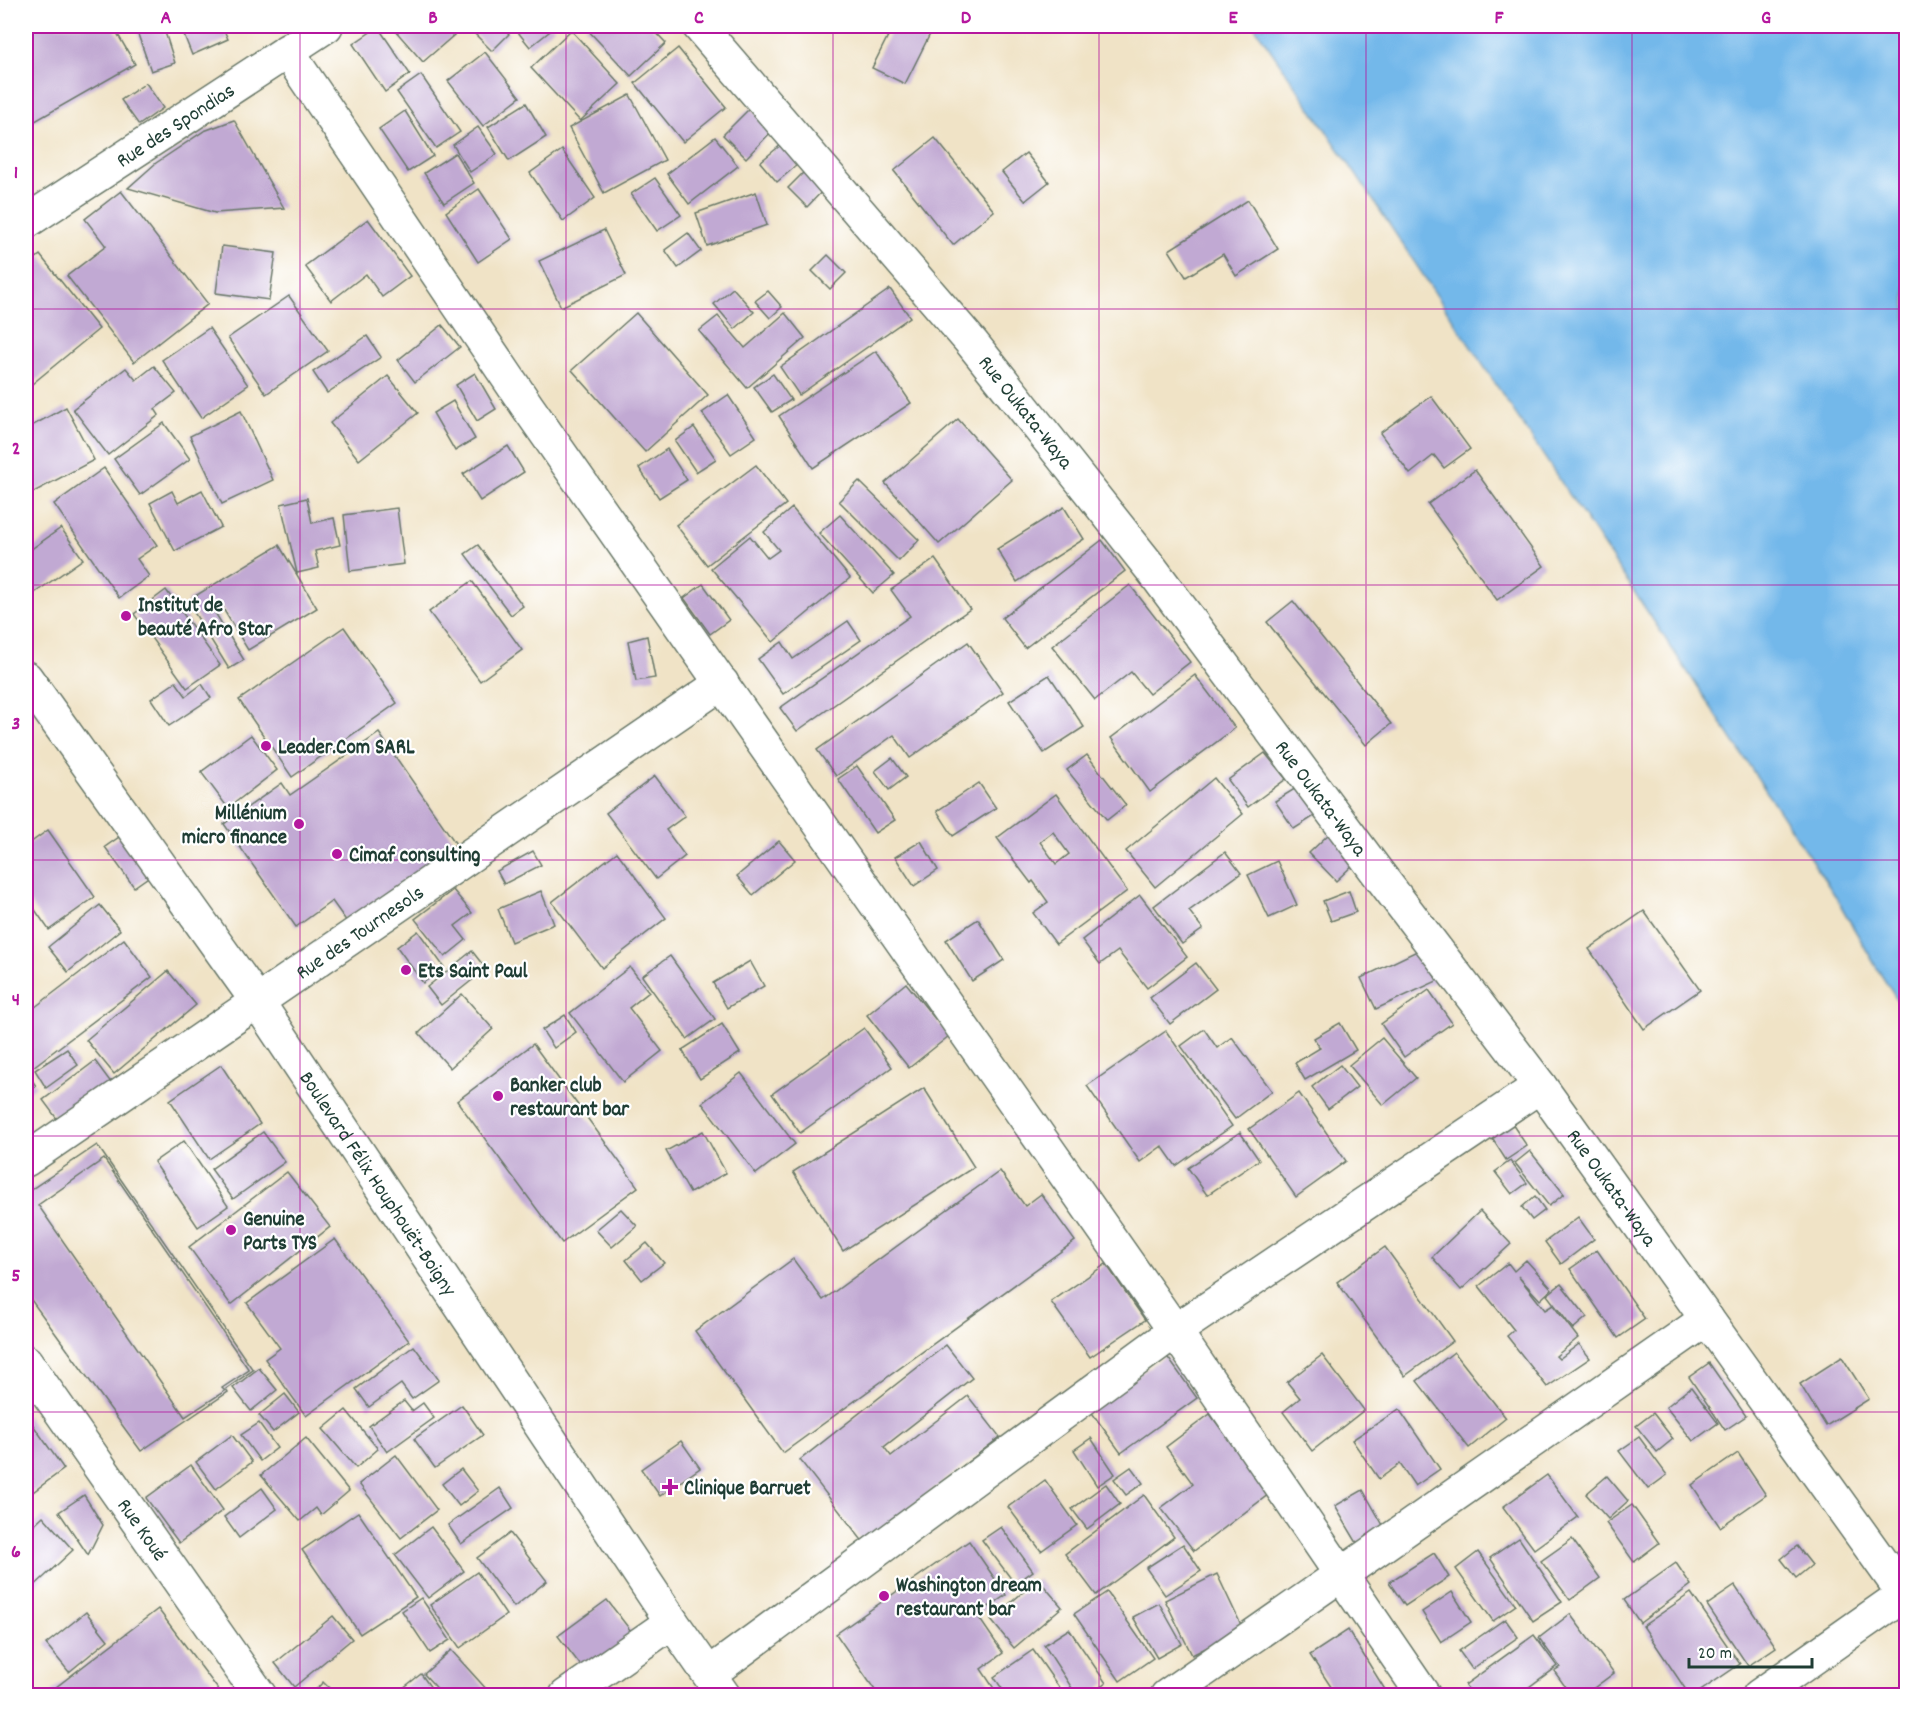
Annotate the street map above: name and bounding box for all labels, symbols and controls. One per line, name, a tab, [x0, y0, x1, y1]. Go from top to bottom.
text: A	[161, 5, 172, 33]
text: B	[428, 5, 438, 33]
text: C	[694, 5, 704, 33]
text: D	[961, 5, 972, 33]
text: E	[1228, 5, 1238, 33]
text: F	[1495, 5, 1505, 33]
text: G	[1761, 5, 1771, 33]
street label: Rue des Spondias	[111, 77, 242, 177]
text: 1	[14, 160, 18, 188]
street label: Rue Oukata-Waya	[969, 350, 1080, 478]
text: 2	[12, 436, 20, 464]
place label: Institut de beauté Afro Star	[138, 592, 274, 646]
marker: Institut de beauté Afro Star	[119, 609, 133, 623]
text: 3	[12, 711, 20, 739]
place label: Leader.Com SARL	[278, 734, 415, 764]
street label: Rue Oukata-Waya	[1266, 735, 1373, 865]
marker: Leader.Com SARL	[259, 739, 273, 753]
place label: Millénium micro finance	[182, 800, 287, 854]
marker: Millénium micro finance	[292, 817, 306, 831]
place label: Cimaf consulting	[349, 842, 481, 872]
marker: Cimaf consulting	[330, 847, 344, 861]
street label: Rue des Tournesols	[291, 879, 431, 989]
place label: Ets Saint Paul	[418, 958, 529, 988]
marker: Ets Saint Paul	[399, 963, 413, 977]
text: 4	[12, 987, 20, 1015]
street label: Boulevard Félix Houphouët-Boigny	[290, 1066, 463, 1304]
place label: Banker club restaurant bar	[510, 1072, 630, 1126]
marker: Banker club restaurant bar	[491, 1089, 505, 1103]
street label: Rue Oukata-Waya	[1558, 1124, 1663, 1255]
place label: Genuine Parts TYS	[243, 1206, 317, 1260]
marker: Genuine Parts TYS	[224, 1223, 238, 1237]
text: 5	[11, 1263, 21, 1291]
place label: Clinique Barruet	[684, 1475, 811, 1505]
marker: Clinique Barruet	[661, 1478, 679, 1496]
street label: Rue Koué	[108, 1493, 173, 1568]
text: 6	[11, 1539, 21, 1567]
place label: Washington dream restaurant bar	[896, 1572, 1042, 1626]
marker: Washington dream restaurant bar	[877, 1589, 891, 1603]
scale bar	[1689, 1631, 1812, 1669]
text: 20 m	[1698, 1642, 1732, 1667]

